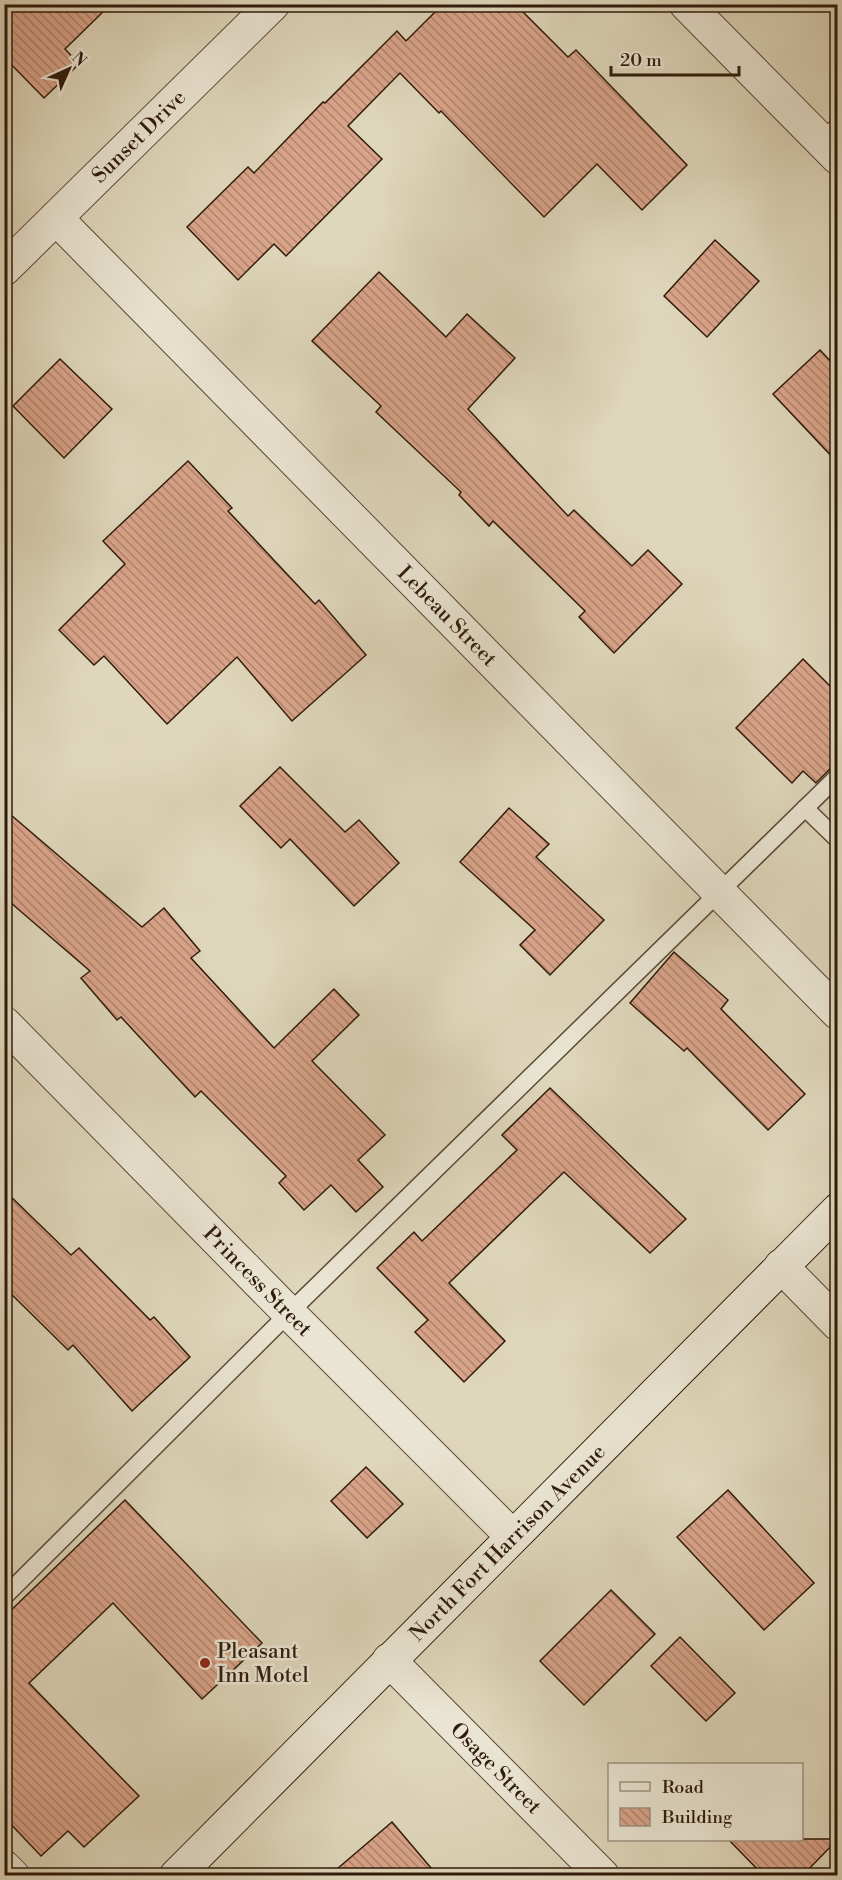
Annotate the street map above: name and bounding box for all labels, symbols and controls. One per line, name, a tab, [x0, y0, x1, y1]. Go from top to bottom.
north arrow	[39, 39, 99, 99]
scale bar	[611, 39, 738, 77]
text: N	[67, 48, 91, 71]
text: 20 m	[620, 49, 662, 72]
street label: Sunset Drive	[87, 85, 192, 189]
street label: Lebeau Street	[391, 561, 502, 673]
street label: Princess Street	[197, 1221, 317, 1343]
street label: North Fort Harrison Avenue	[405, 1439, 612, 1647]
place label: Pleasant Inn Motel	[217, 1639, 309, 1689]
marker: Pleasant Inn Motel	[198, 1656, 212, 1670]
street label: Osage Street	[444, 1717, 547, 1820]
legend	[608, 1763, 803, 1841]
text: Road	[662, 1776, 705, 1799]
text: Building	[661, 1806, 733, 1829]

